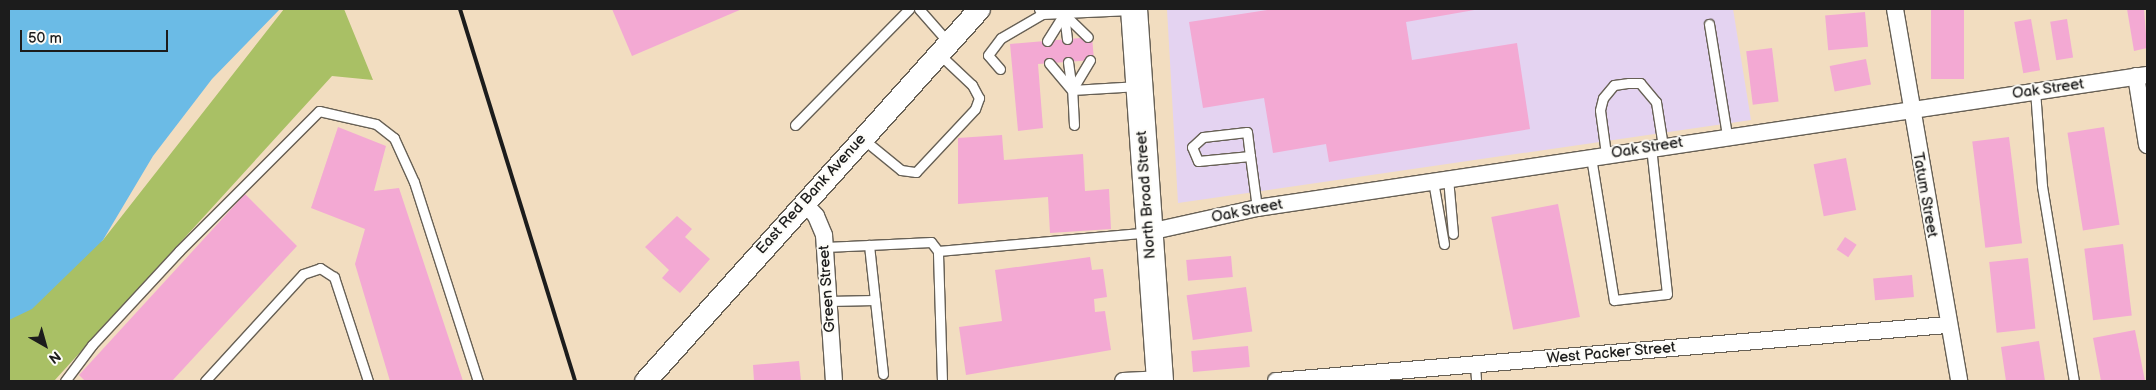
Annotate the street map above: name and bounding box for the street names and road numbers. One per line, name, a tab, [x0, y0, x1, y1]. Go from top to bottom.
street label: Oak Street	[2011, 75, 2085, 103]
street label: East Red Bank Avenue	[752, 130, 870, 258]
street label: North Broad Street	[1133, 130, 1159, 260]
street label: Oak Street	[1610, 133, 1684, 163]
street label: Tatum Street	[1909, 151, 1941, 239]
street label: Oak Street	[1210, 195, 1284, 227]
street label: Green Street	[815, 245, 839, 333]
street label: West Packer Street	[1546, 338, 1676, 368]

